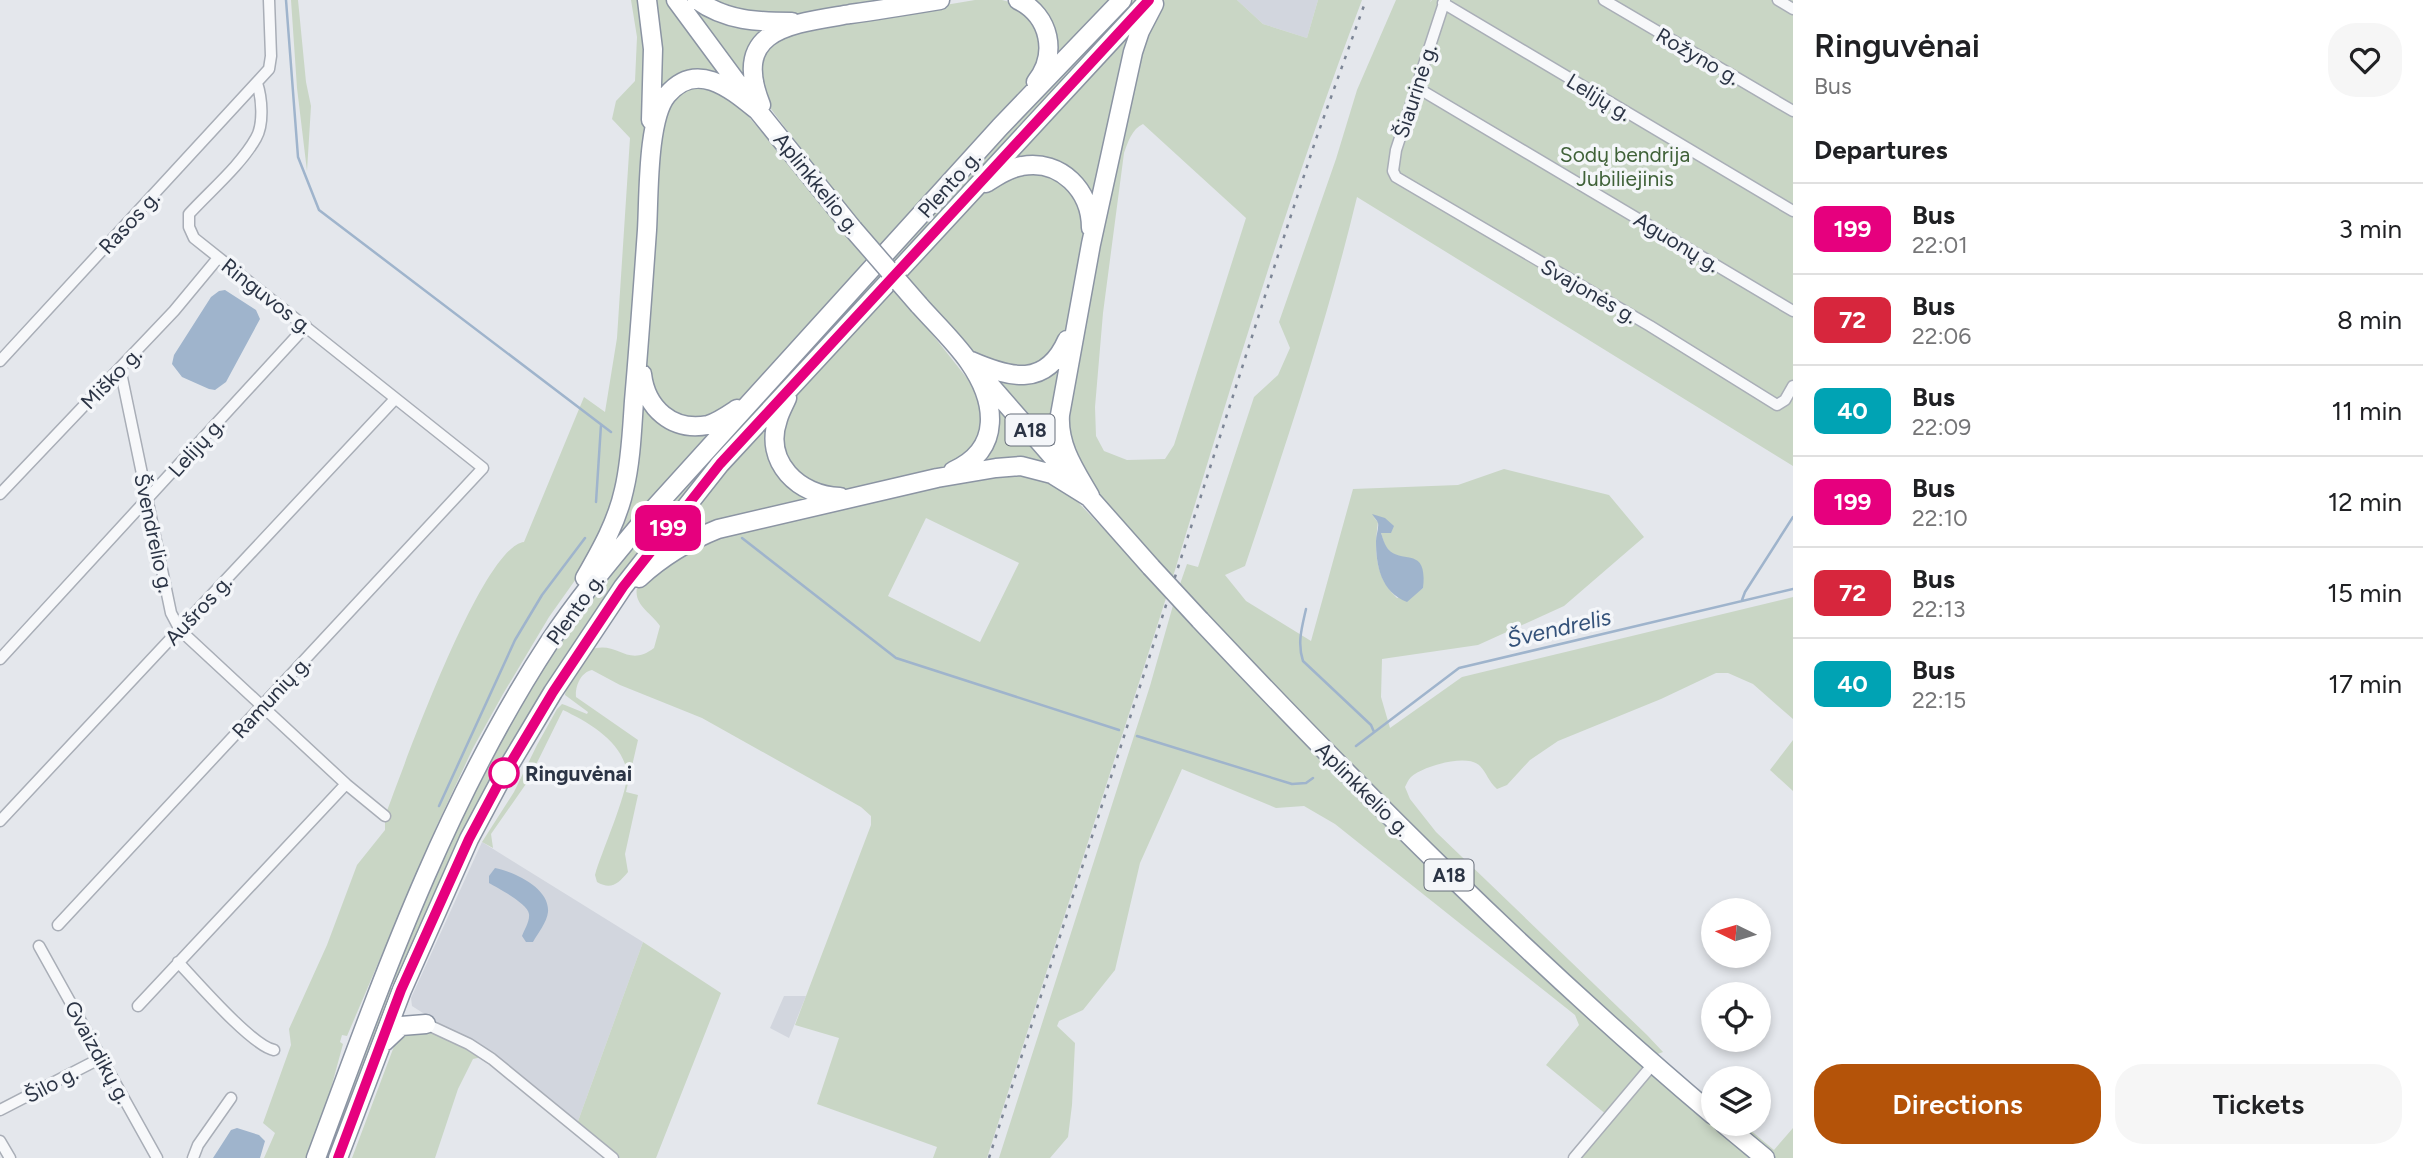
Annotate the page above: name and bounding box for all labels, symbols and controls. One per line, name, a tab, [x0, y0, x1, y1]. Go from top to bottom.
street label: Rožyno g.	[1652, 22, 1744, 90]
button: heart	[2328, 23, 2402, 97]
text: Ringuvėnai	[1814, 26, 1980, 65]
street label: Šiaurinė g.	[1388, 41, 1442, 141]
street label: Lelijų g.	[1562, 68, 1636, 126]
text: Bus	[1814, 72, 1852, 100]
street label: Aplinkkelio g.	[769, 127, 865, 239]
text: Departures	[1814, 134, 1948, 166]
park label: Sodų bendrija Jubiliejinis	[1560, 142, 1690, 191]
street label: Plento g.	[912, 145, 986, 223]
street label: Rasos g.	[93, 185, 165, 259]
text: Bus	[1912, 199, 1955, 231]
street label: Aguonų g.	[1630, 207, 1724, 277]
text: 3 min	[2339, 213, 2402, 245]
text: 199	[1834, 214, 1871, 243]
text: 22:01	[1912, 231, 1968, 259]
street label: Ringuvos g.	[217, 253, 317, 339]
street label: Svajonės g.	[1536, 253, 1642, 329]
text: Bus	[1912, 290, 1955, 322]
text: 8 min	[2337, 304, 2402, 336]
text: 72	[1839, 305, 1866, 334]
text: 22:06	[1912, 322, 1971, 350]
street label: Miško g.	[75, 342, 147, 414]
text: Bus	[1912, 381, 1955, 413]
text: 11 min	[2331, 395, 2402, 427]
text: 40	[1837, 396, 1868, 425]
street label: Lelijų g.	[163, 412, 229, 482]
text: 22:09	[1912, 413, 1971, 441]
road number: A18	[1006, 414, 1054, 446]
street label: Švendrelio g.	[129, 471, 179, 595]
text: Bus	[1912, 472, 1955, 504]
text: 12 min	[2328, 486, 2402, 518]
text: 199	[1834, 487, 1871, 516]
text: 22:10	[1912, 504, 1968, 532]
line badge: 199	[628, 505, 708, 551]
text: 199	[649, 513, 687, 542]
text: Bus	[1912, 563, 1955, 595]
street label: Plento g.	[541, 569, 609, 649]
street label: Aušros g.	[159, 570, 237, 650]
text: 15 min	[2327, 577, 2402, 609]
text: 72	[1839, 578, 1866, 607]
text: 22:13	[1912, 595, 1966, 623]
water label: Švendrelis	[1504, 602, 1614, 654]
street label: Ramunių g.	[227, 651, 315, 743]
text: Bus	[1912, 654, 1955, 686]
text: 17 min	[2328, 668, 2402, 700]
text: 40	[1837, 669, 1868, 698]
text: 22:15	[1912, 686, 1966, 714]
street label: Aplinkkelio g.	[1311, 737, 1415, 841]
marker: Ringuvėnai	[489, 758, 519, 788]
place label: Ringuvėnai	[525, 761, 632, 786]
road number: A18	[1424, 860, 1474, 890]
north arrow	[1701, 898, 1771, 968]
map controls	[1701, 898, 1771, 1136]
button: locate	[1701, 982, 1771, 1052]
street label: Gvaizdikų g.	[60, 996, 136, 1108]
street label: Šilo g.	[20, 1060, 82, 1108]
button: Directions	[1814, 1064, 2101, 1144]
button: Tickets	[2115, 1064, 2402, 1144]
button: layers	[1701, 1066, 1771, 1136]

